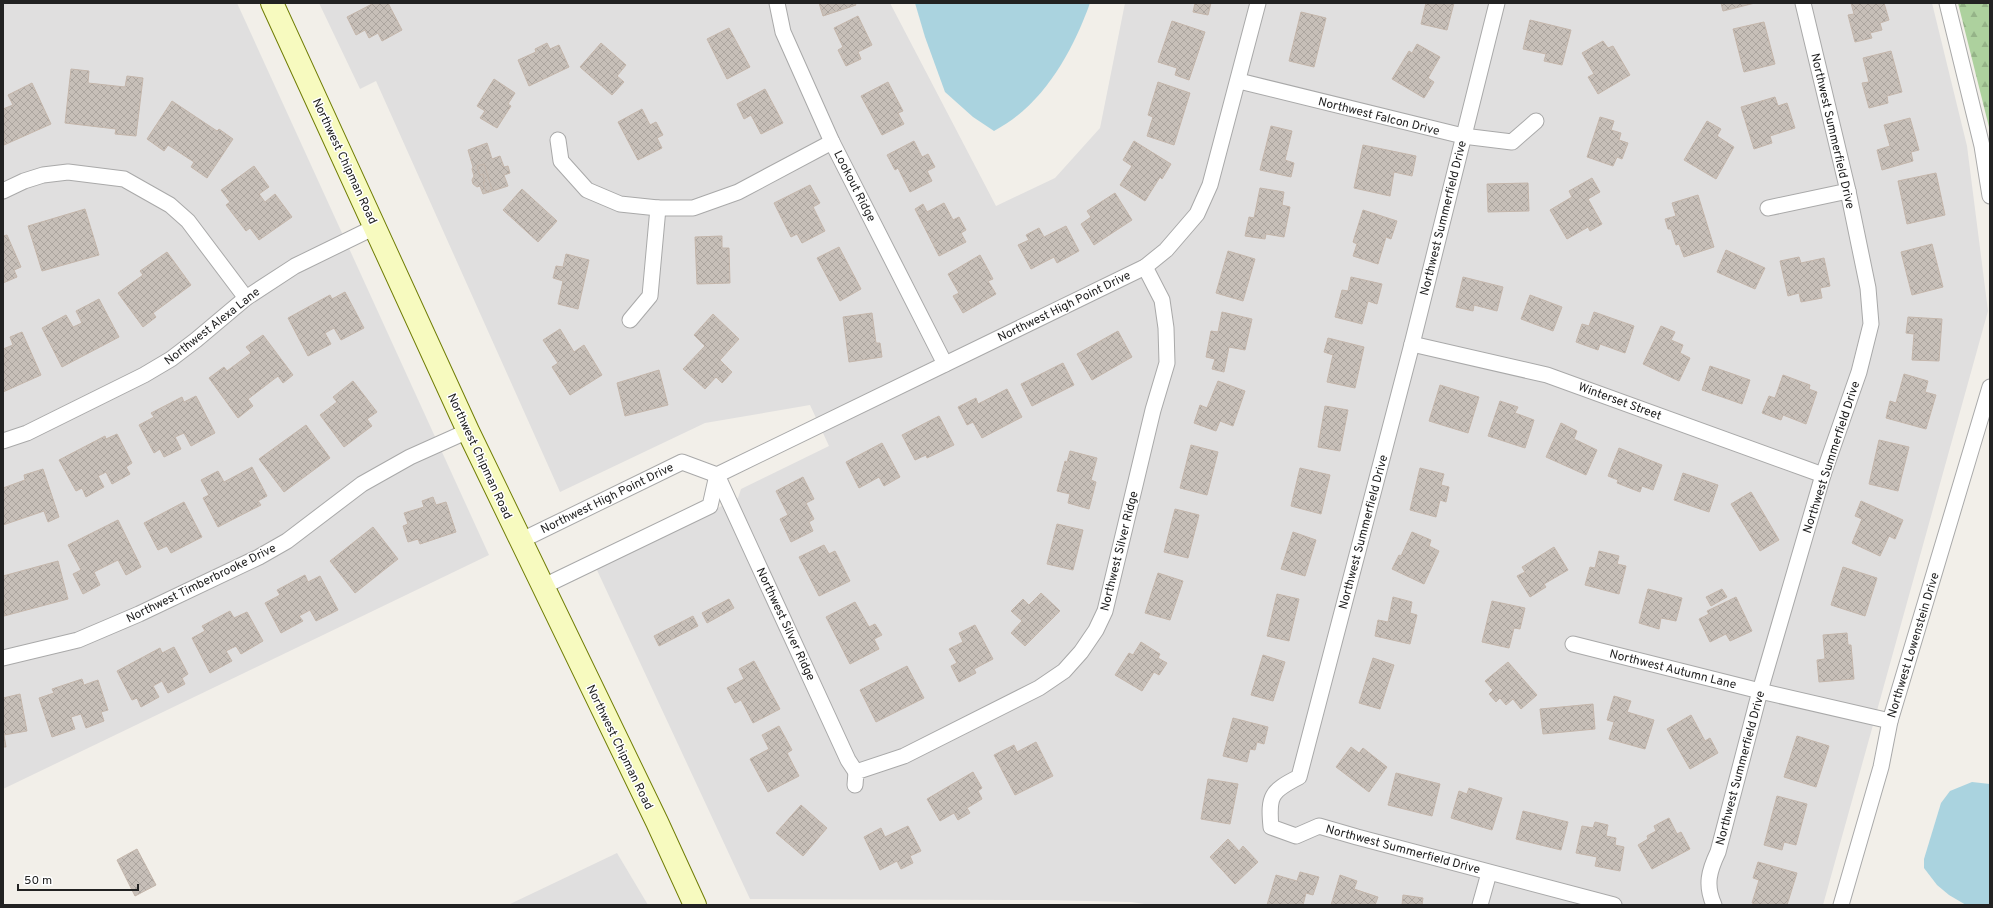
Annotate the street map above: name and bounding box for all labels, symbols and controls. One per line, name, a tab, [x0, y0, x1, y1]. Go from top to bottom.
street label: Northwest Summerfield Drive	[1806, 52, 1858, 211]
street label: Northwest Falcon Drive	[1316, 94, 1441, 140]
street label: Northwest Chipman Road	[308, 96, 380, 227]
street label: Northwest Summerfield Drive	[1417, 139, 1471, 297]
street label: Lookout Ridge	[829, 148, 879, 225]
street label: Northwest High Point Drive	[995, 268, 1134, 346]
street label: Northwest Alexa Lane	[162, 284, 264, 369]
street label: Winterset Street	[1576, 379, 1663, 424]
street label: Northwest Summerfield Drive	[1800, 379, 1864, 536]
street label: Northwest Chipman Road	[443, 391, 515, 522]
street label: Northwest Summerfield Drive	[1336, 453, 1392, 611]
street label: Northwest High Point Drive	[538, 460, 677, 538]
street label: Northwest Silver Ridge	[1097, 490, 1143, 613]
street label: Northwest Timberbrooke Drive	[124, 541, 279, 627]
street label: Northwest Silver Ridge	[752, 565, 818, 684]
street label: Northwest Lowenstein Drive	[1884, 571, 1944, 720]
street label: Northwest Autumn Lane	[1608, 646, 1738, 694]
street label: Northwest Chipman Road	[582, 682, 656, 812]
street label: Northwest Summerfield Drive	[1713, 689, 1769, 847]
street label: Northwest Summerfield Drive	[1324, 822, 1482, 878]
scale bar	[18, 866, 138, 892]
text: 50 m	[24, 873, 52, 889]

